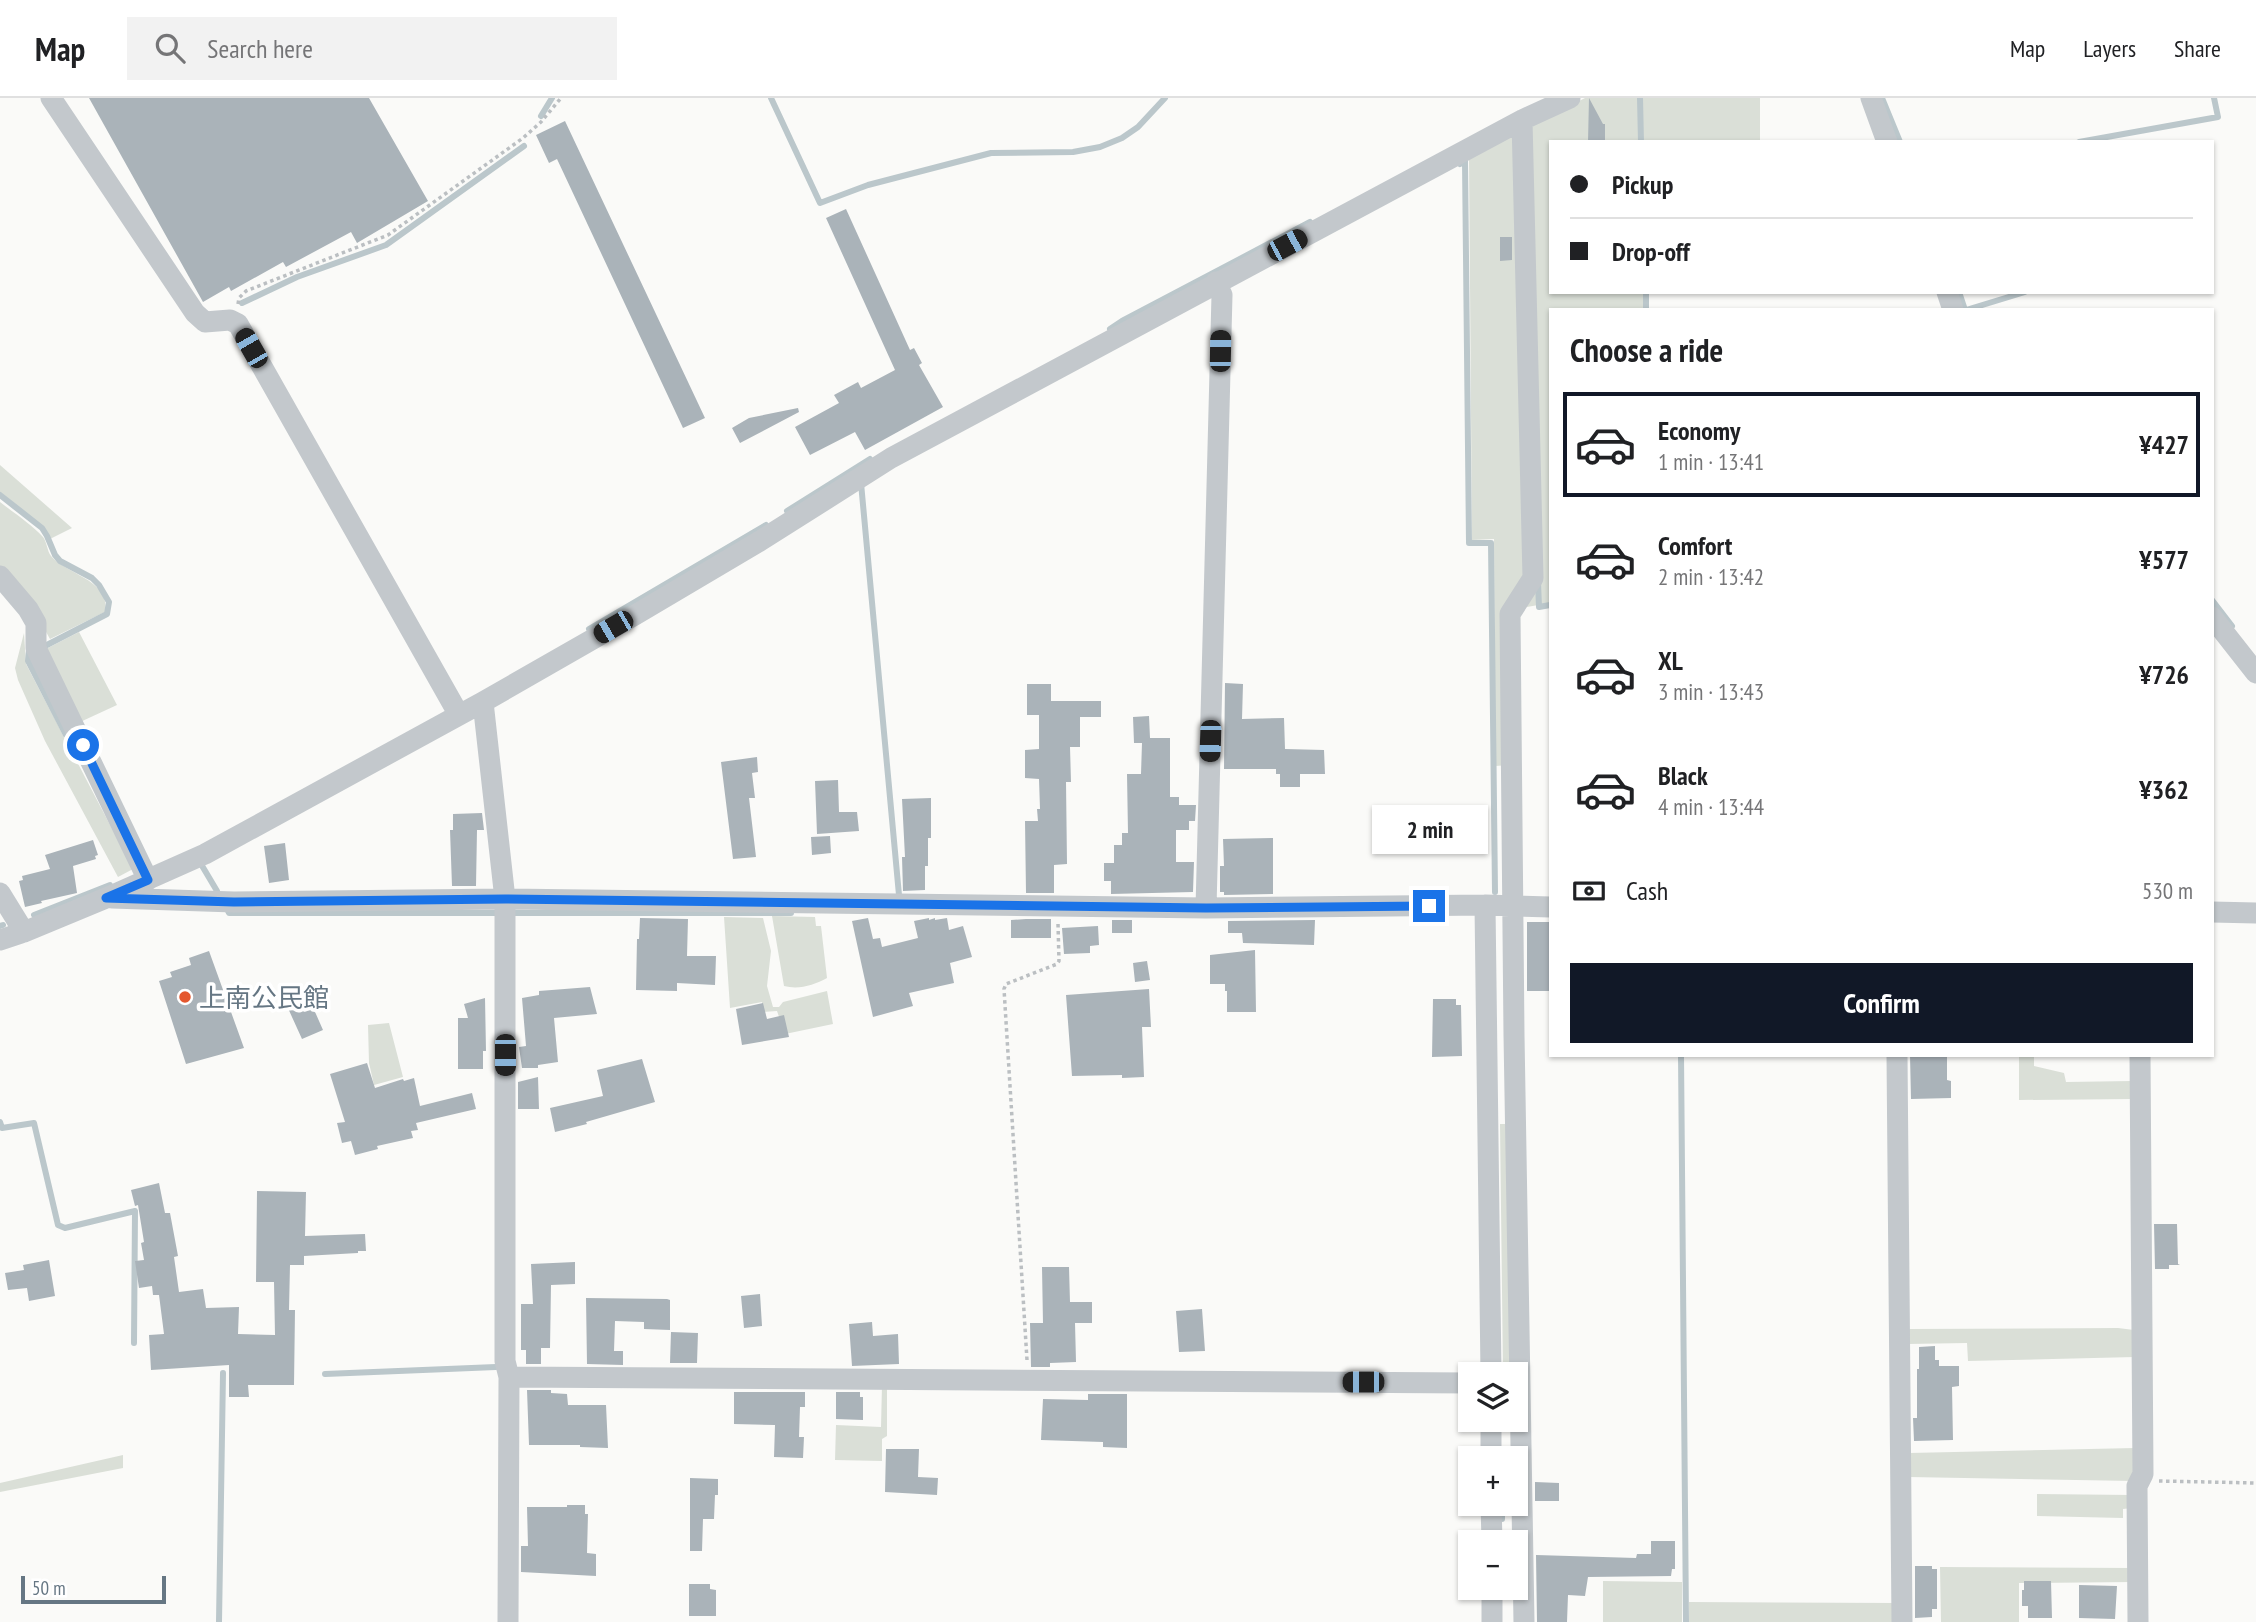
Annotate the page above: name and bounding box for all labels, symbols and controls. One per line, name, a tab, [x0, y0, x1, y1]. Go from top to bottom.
search box	[127, 17, 617, 80]
text: Map	[35, 27, 85, 70]
icon: search	[151, 29, 189, 67]
text: Search here	[207, 32, 313, 65]
text: Map	[2010, 33, 2045, 64]
text: Layers	[2083, 33, 2136, 64]
text: Share	[2174, 33, 2221, 64]
text: Pickup	[1612, 168, 1673, 201]
car	[1264, 226, 1311, 264]
text: Drop-off	[1612, 235, 1690, 268]
car	[232, 325, 271, 371]
text: Choose a ride	[1570, 329, 1723, 371]
car	[1210, 330, 1231, 372]
icon: car	[1574, 413, 1637, 476]
text: Economy	[1658, 414, 1740, 447]
text: ¥427	[2139, 428, 2189, 461]
text: 1 min · 13:41	[1658, 447, 1764, 476]
icon: car	[1574, 528, 1637, 591]
text: Comfort	[1658, 529, 1732, 562]
text: ¥577	[2139, 543, 2189, 576]
text: 2 min · 13:42	[1658, 562, 1764, 591]
car	[590, 607, 637, 647]
icon: car	[1574, 643, 1637, 706]
text: XL	[1658, 644, 1683, 677]
text: ¥726	[2139, 658, 2189, 691]
text: 3 min · 13:43	[1658, 677, 1764, 706]
car	[1199, 720, 1222, 762]
route start	[67, 729, 99, 761]
icon: car	[1574, 758, 1637, 821]
text: Black	[1658, 759, 1708, 792]
text: ¥362	[2139, 773, 2189, 806]
text: 4 min · 13:44	[1658, 792, 1764, 821]
callout: 2 min	[1371, 804, 1487, 854]
text: 2 min	[1407, 815, 1453, 844]
icon: cash	[1570, 872, 1608, 910]
text: Cash	[1626, 874, 1668, 907]
text: 530 m	[2142, 876, 2193, 905]
route end	[1413, 890, 1445, 922]
button: Confirm	[1570, 963, 2193, 1043]
place label: 上南公民館	[199, 981, 329, 1014]
marker: 上南公民館	[177, 989, 193, 1005]
car	[495, 1034, 516, 1076]
map controls	[1458, 1362, 1528, 1600]
button: layers	[1458, 1362, 1528, 1432]
car	[1343, 1372, 1385, 1393]
button: +	[1458, 1446, 1528, 1516]
button: −	[1458, 1530, 1528, 1600]
scale bar	[21, 1573, 166, 1605]
text: 50 m	[32, 1576, 66, 1600]

